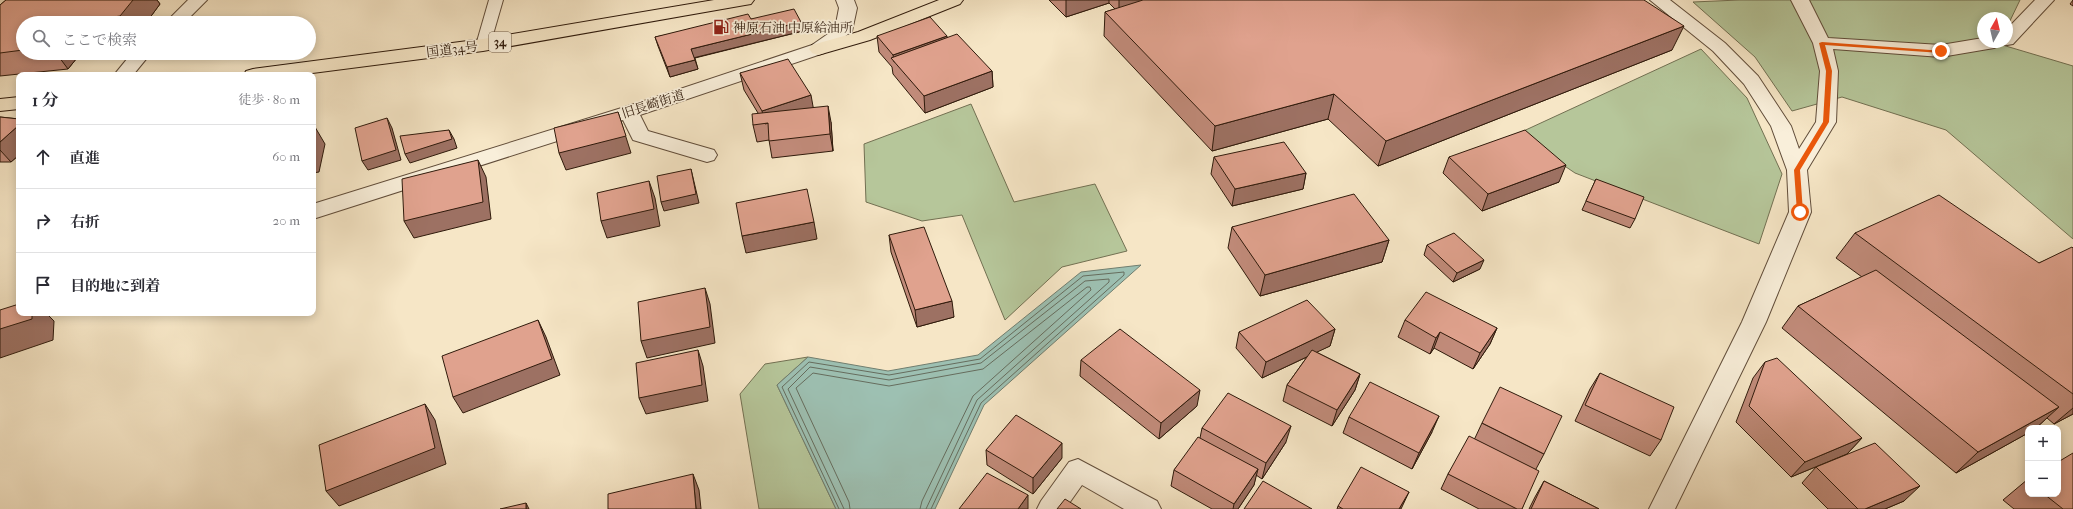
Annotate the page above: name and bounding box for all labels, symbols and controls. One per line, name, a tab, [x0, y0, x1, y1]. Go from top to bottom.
north arrow	[1977, 12, 2013, 48]
search box	[16, 16, 316, 60]
fuel station icon: 神原石油 中原給油所	[712, 18, 730, 36]
place label: 神原石油 中原給油所	[733, 20, 853, 35]
icon: search	[30, 27, 52, 49]
text: ここで検索	[62, 31, 137, 49]
road number: 34	[489, 32, 511, 52]
street label: 国道34号	[425, 38, 479, 60]
route end	[1932, 42, 1950, 60]
street label: 旧長崎街道	[620, 87, 686, 121]
text: 1 分	[32, 90, 59, 110]
text: 徒歩 · 80 m	[238, 92, 300, 107]
icon: ahead	[32, 146, 54, 168]
text: 直進	[70, 149, 100, 167]
text: 60 m	[272, 149, 300, 164]
route start	[1791, 203, 1809, 221]
icon: right	[32, 210, 54, 232]
text: 右折	[70, 213, 100, 231]
text: 20 m	[273, 213, 300, 228]
icon: arrive	[32, 274, 54, 296]
text: 目的地に到着	[70, 277, 160, 295]
map controls	[2025, 425, 2061, 497]
button: +	[2025, 425, 2061, 461]
button: −	[2025, 461, 2061, 497]

